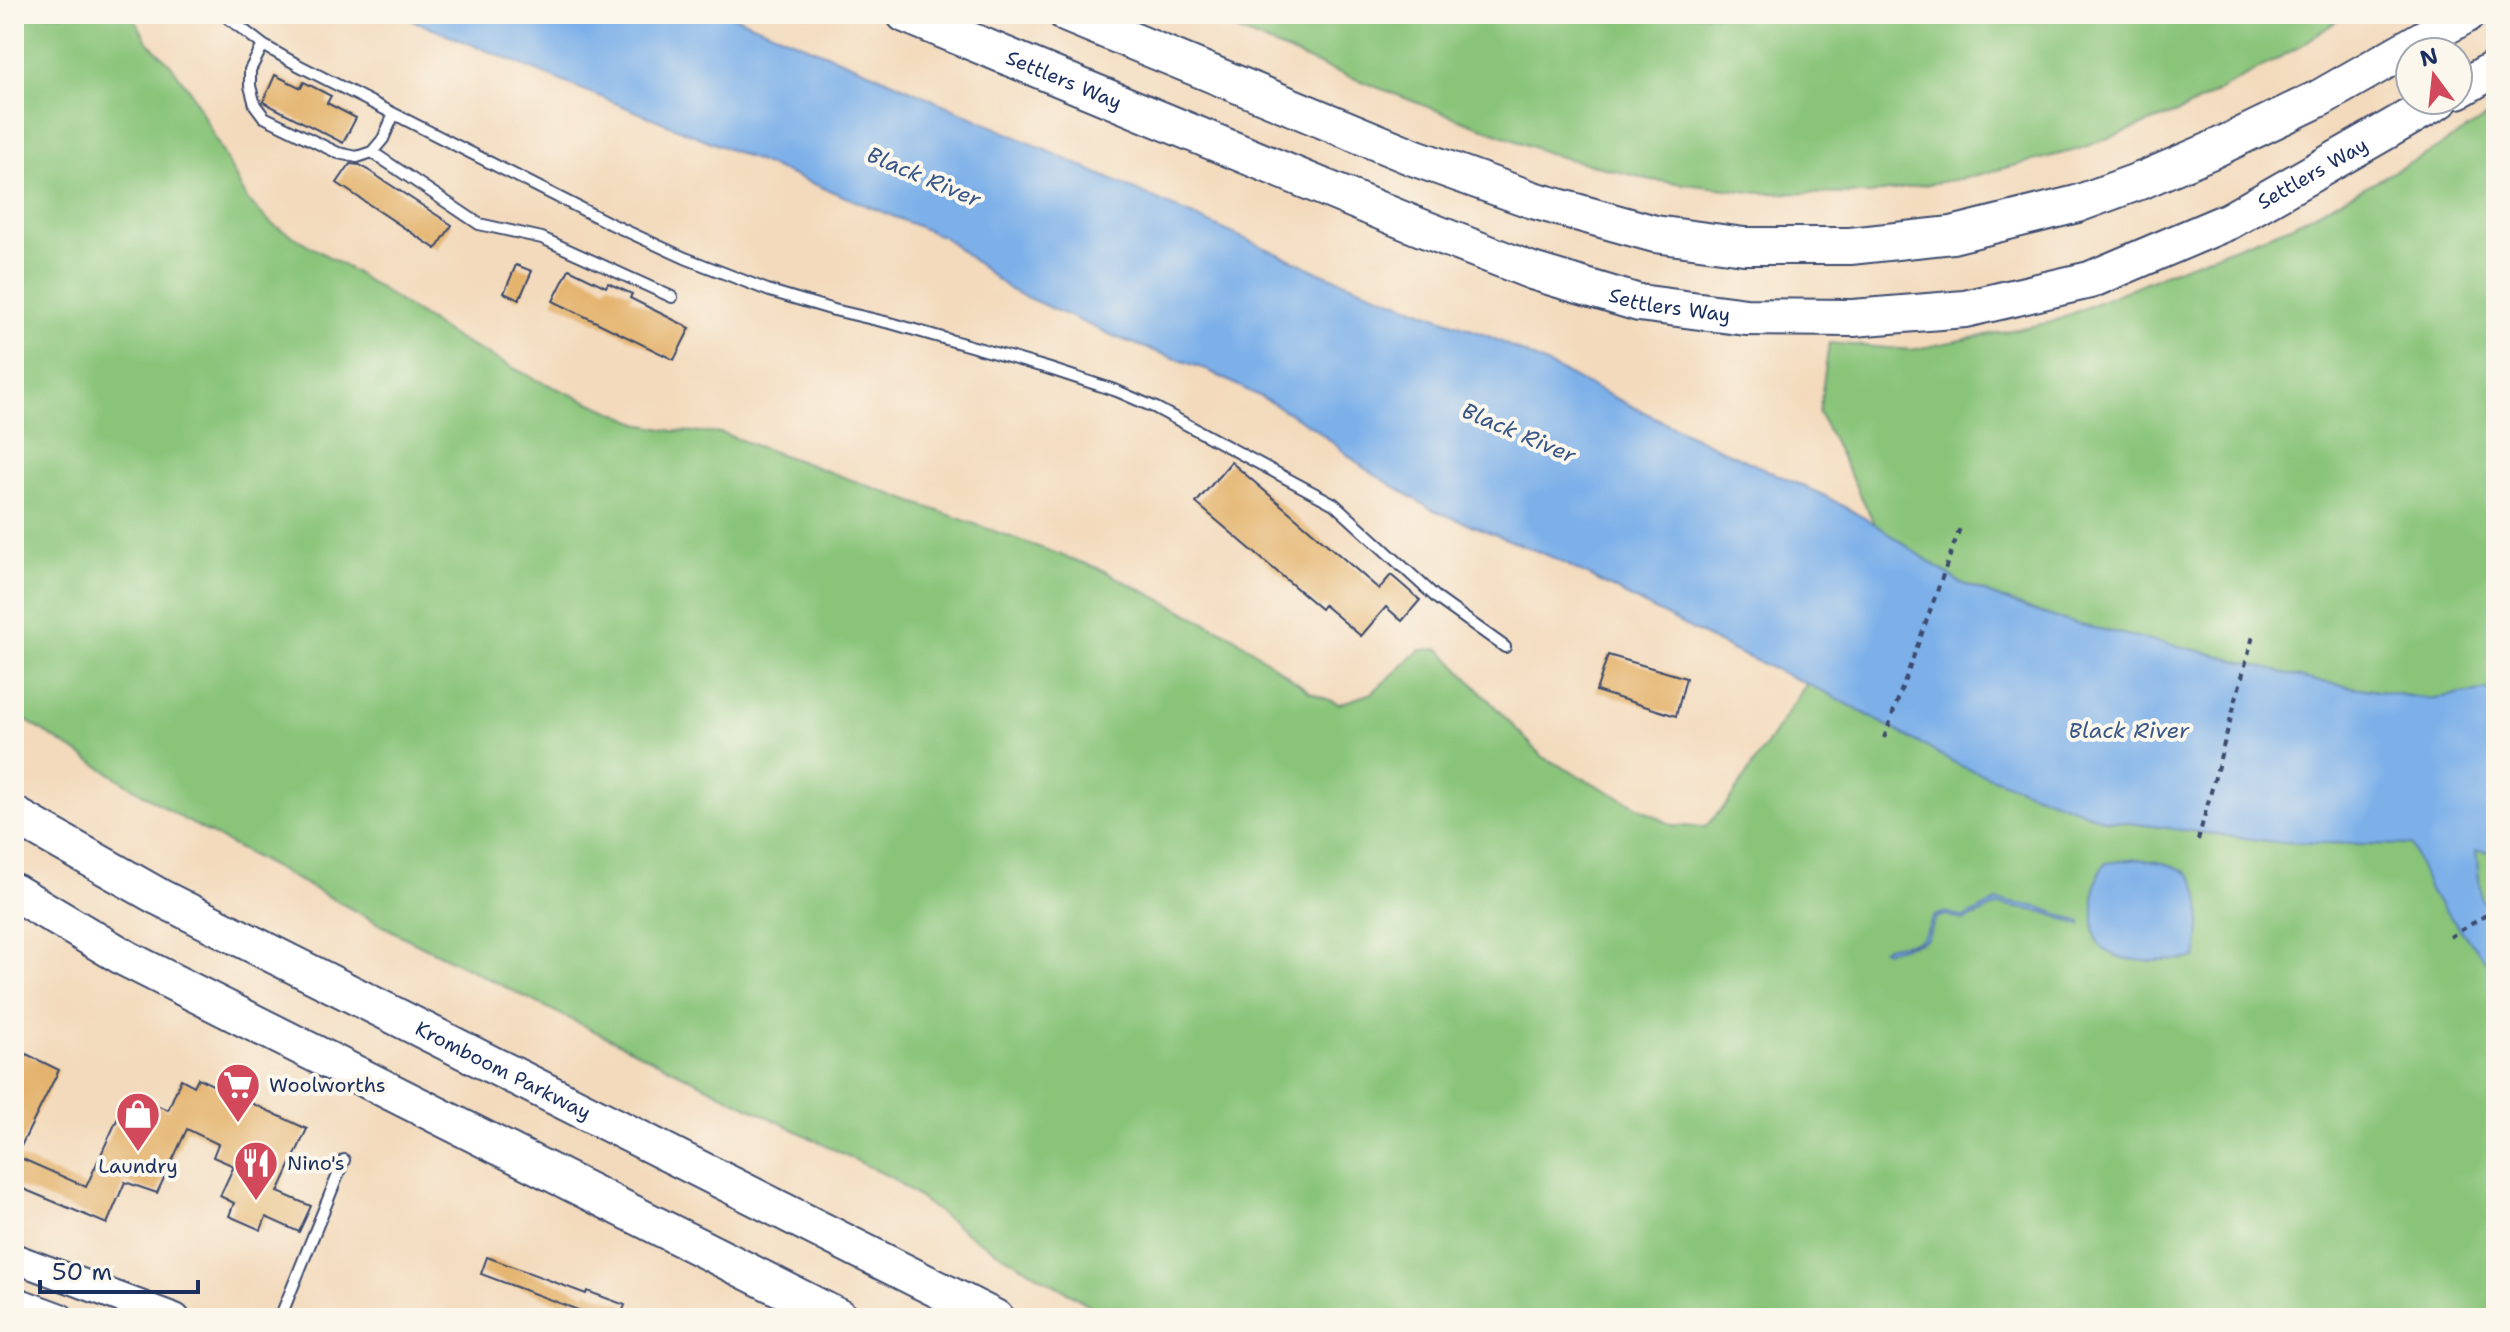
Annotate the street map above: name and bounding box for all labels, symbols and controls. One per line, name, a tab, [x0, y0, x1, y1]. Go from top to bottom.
north arrow	[2394, 36, 2474, 116]
text: N	[2417, 41, 2441, 73]
street label: Settlers Way	[1002, 44, 1126, 115]
street label: Settlers Way	[2253, 131, 2372, 215]
water label: Black River	[863, 140, 986, 214]
street label: Settlers Way	[1606, 282, 1732, 328]
water label: Black River	[1458, 396, 1581, 470]
water label: Black River	[2068, 716, 2190, 745]
street label: Kromboom Parkway	[411, 1015, 595, 1125]
supermarket icon: Woolworths	[214, 1061, 262, 1124]
place label: Woolworths	[269, 1072, 386, 1098]
shop icon: Laundry	[114, 1090, 162, 1153]
restaurant icon: Nino's	[232, 1139, 280, 1202]
place label: Nino's	[287, 1150, 345, 1176]
place label: Laundry	[98, 1153, 178, 1179]
scale bar	[40, 1244, 198, 1294]
text: 50 m	[52, 1256, 112, 1288]

